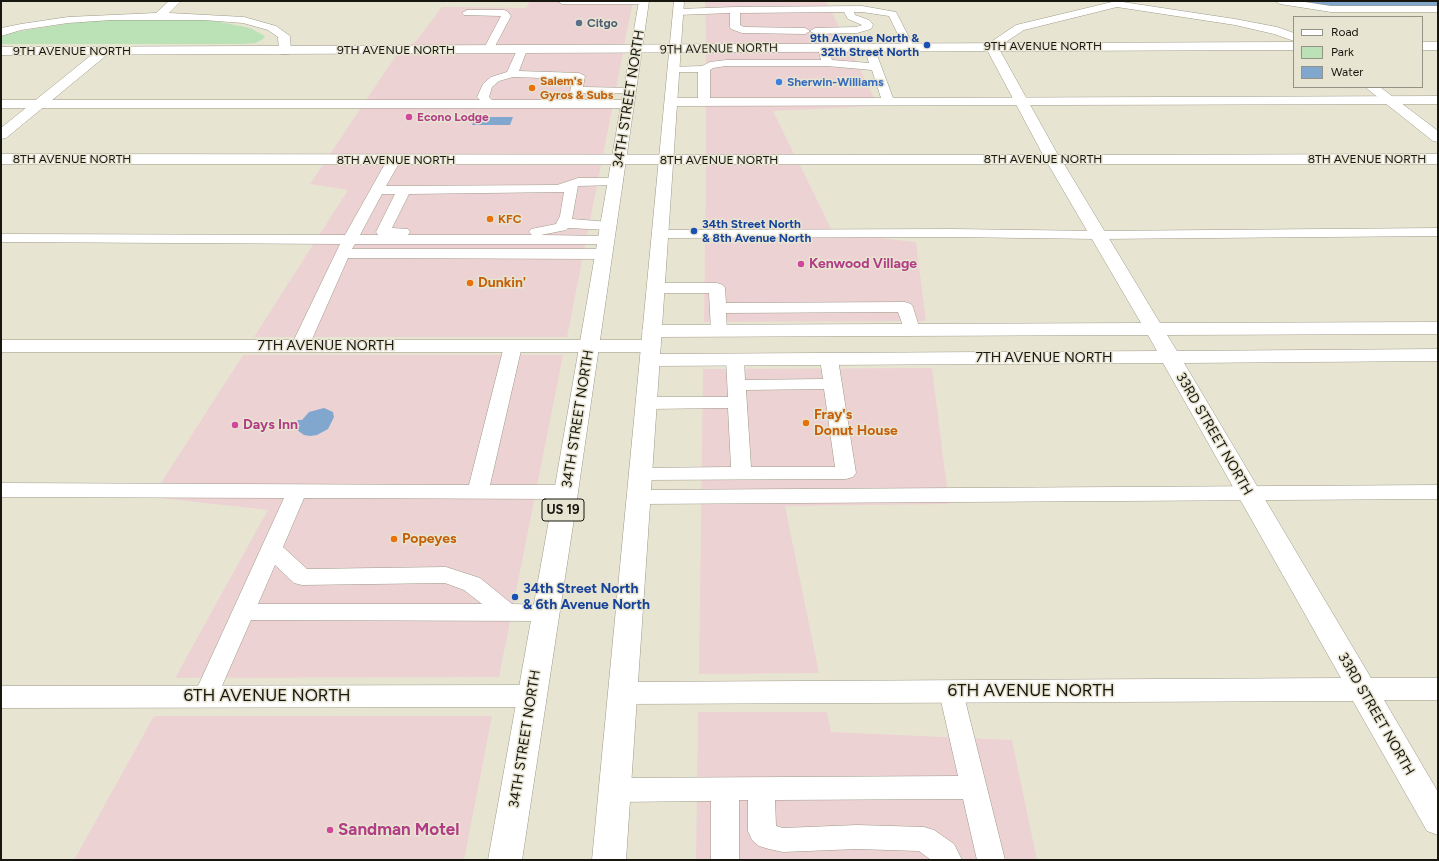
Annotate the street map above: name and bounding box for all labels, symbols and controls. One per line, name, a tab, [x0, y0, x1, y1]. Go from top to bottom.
place label: Citgo	[587, 16, 618, 30]
legend	[1293, 16, 1423, 88]
marker: Citgo	[574, 18, 584, 28]
text: Road	[1331, 25, 1359, 39]
street label: 34TH STREET NORTH	[610, 29, 648, 169]
place label: 9th Avenue North & 32th Street North	[810, 31, 919, 59]
street label: 9TH AVENUE NORTH	[984, 39, 1102, 53]
marker: 9th Avenue North & 32th Street North	[922, 40, 932, 50]
street label: 9TH AVENUE NORTH	[660, 41, 778, 57]
street label: 9TH AVENUE NORTH	[337, 43, 455, 57]
street label: 9TH AVENUE NORTH	[13, 44, 131, 58]
text: Park	[1331, 45, 1354, 59]
text: Water	[1331, 65, 1363, 79]
place label: Salem's Gyros & Subs	[540, 74, 613, 102]
place label: Sherwin-Williams	[787, 75, 884, 89]
marker: Sherwin-Williams	[774, 77, 784, 87]
marker: Salem's Gyros & Subs	[527, 83, 537, 93]
place label: Econo Lodge	[417, 110, 489, 124]
marker: Econo Lodge	[404, 112, 414, 122]
street label: 8TH AVENUE NORTH	[13, 152, 131, 166]
street label: 8TH AVENUE NORTH	[984, 152, 1102, 166]
street label: 8TH AVENUE NORTH	[1308, 152, 1426, 166]
street label: 8TH AVENUE NORTH	[337, 153, 455, 167]
street label: 8TH AVENUE NORTH	[660, 153, 778, 167]
place label: KFC	[498, 212, 521, 226]
marker: KFC	[485, 214, 495, 224]
place label: 34th Street North & 8th Avenue North	[702, 217, 811, 245]
marker: 34th Street North & 8th Avenue North	[689, 226, 699, 236]
place label: Kenwood Village	[809, 256, 917, 272]
marker: Kenwood Village	[796, 259, 806, 269]
place label: Dunkin'	[478, 275, 526, 291]
marker: Dunkin'	[465, 278, 475, 288]
street label: 7TH AVENUE NORTH	[257, 338, 395, 354]
street label: 34TH STREET NORTH	[559, 349, 597, 489]
street label: 7TH AVENUE NORTH	[975, 350, 1113, 366]
street label: 33RD STREET NORTH	[1172, 370, 1256, 498]
place label: Fray's Donut House	[814, 407, 898, 440]
place label: Days Inn	[243, 417, 298, 433]
marker: Fray's Donut House	[801, 418, 811, 428]
marker: Days Inn	[230, 420, 240, 430]
road number: US 19	[542, 499, 584, 521]
place label: Popeyes	[402, 531, 456, 547]
marker: Popeyes	[389, 534, 399, 544]
place label: 34th Street North & 6th Avenue North	[523, 581, 650, 614]
marker: 34th Street North & 6th Avenue North	[510, 592, 520, 602]
street label: 33RD STREET NORTH	[1334, 650, 1418, 778]
street label: 34TH STREET NORTH	[506, 669, 544, 809]
street label: 6TH AVENUE NORTH	[947, 681, 1115, 701]
street label: 6TH AVENUE NORTH	[183, 686, 351, 706]
place label: Sandman Motel	[338, 820, 459, 840]
marker: Sandman Motel	[325, 825, 335, 835]

